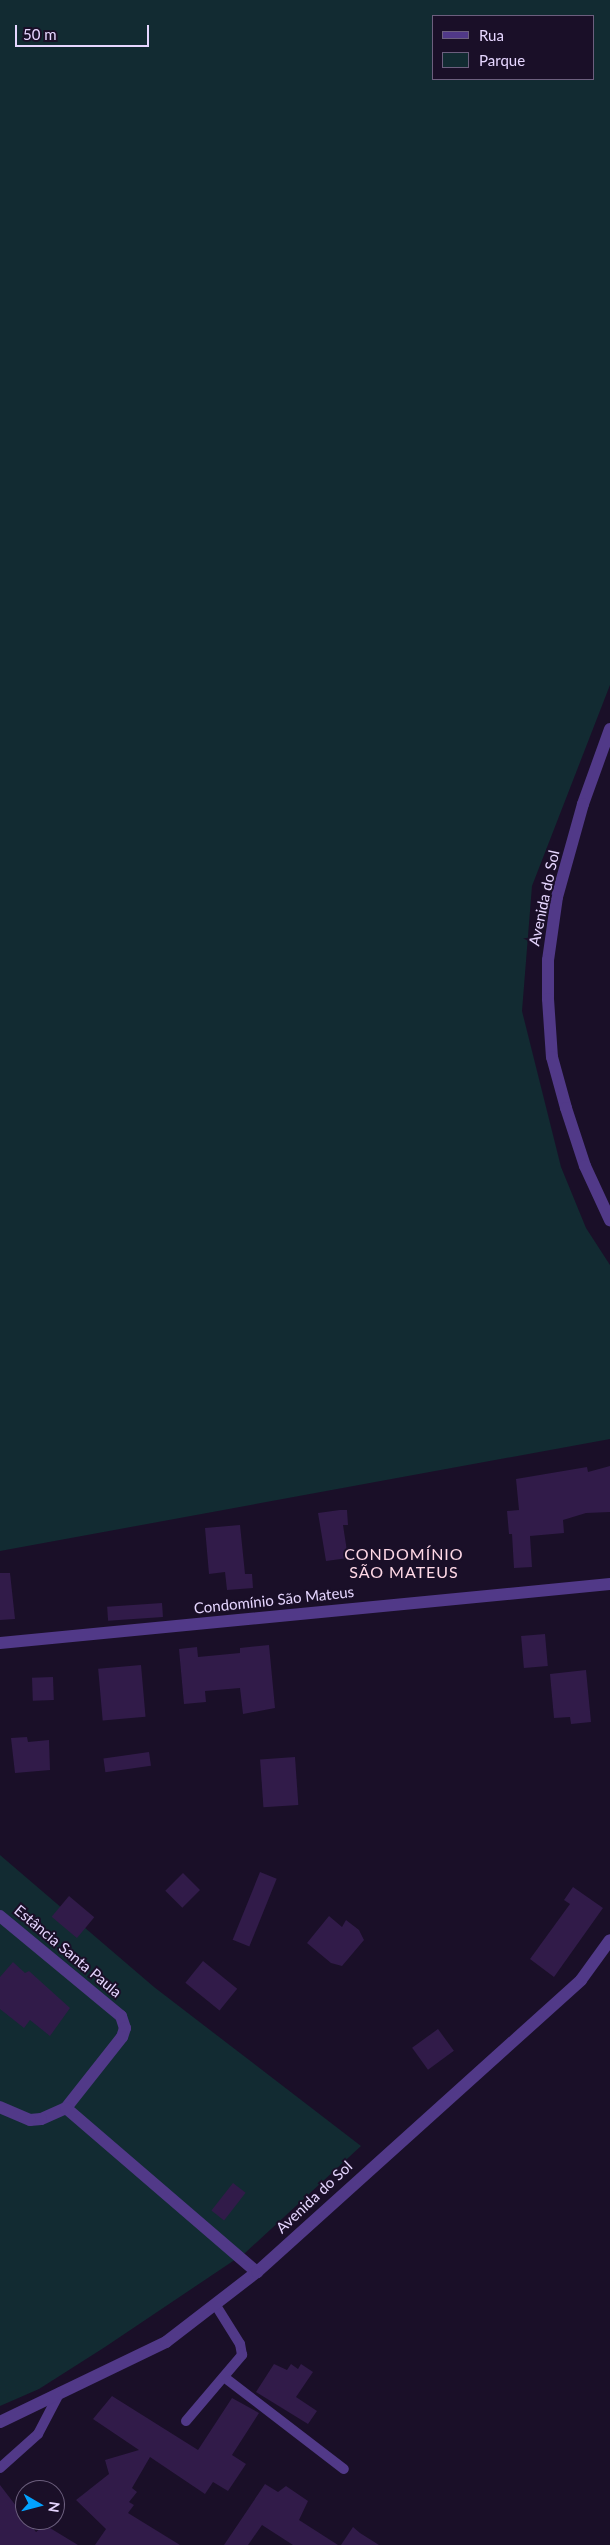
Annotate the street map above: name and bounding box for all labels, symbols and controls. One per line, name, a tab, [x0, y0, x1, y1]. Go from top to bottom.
scale bar	[18, 15, 151, 47]
legend	[432, 15, 595, 80]
text: 50 m	[23, 25, 57, 43]
text: Rua	[479, 26, 504, 44]
text: Parque	[479, 51, 525, 69]
street label: Avenida do Sol	[525, 848, 563, 948]
district label: CONDOMÍNIO SÃO MATEUS	[343, 1544, 465, 1582]
street label: Condomínio São Mateus	[193, 1583, 355, 1617]
street label: Estância Santa Paula	[11, 1901, 125, 2001]
street label: Avenida do Sol	[272, 2157, 356, 2237]
north arrow	[15, 2480, 65, 2530]
text: N	[45, 2500, 64, 2514]

